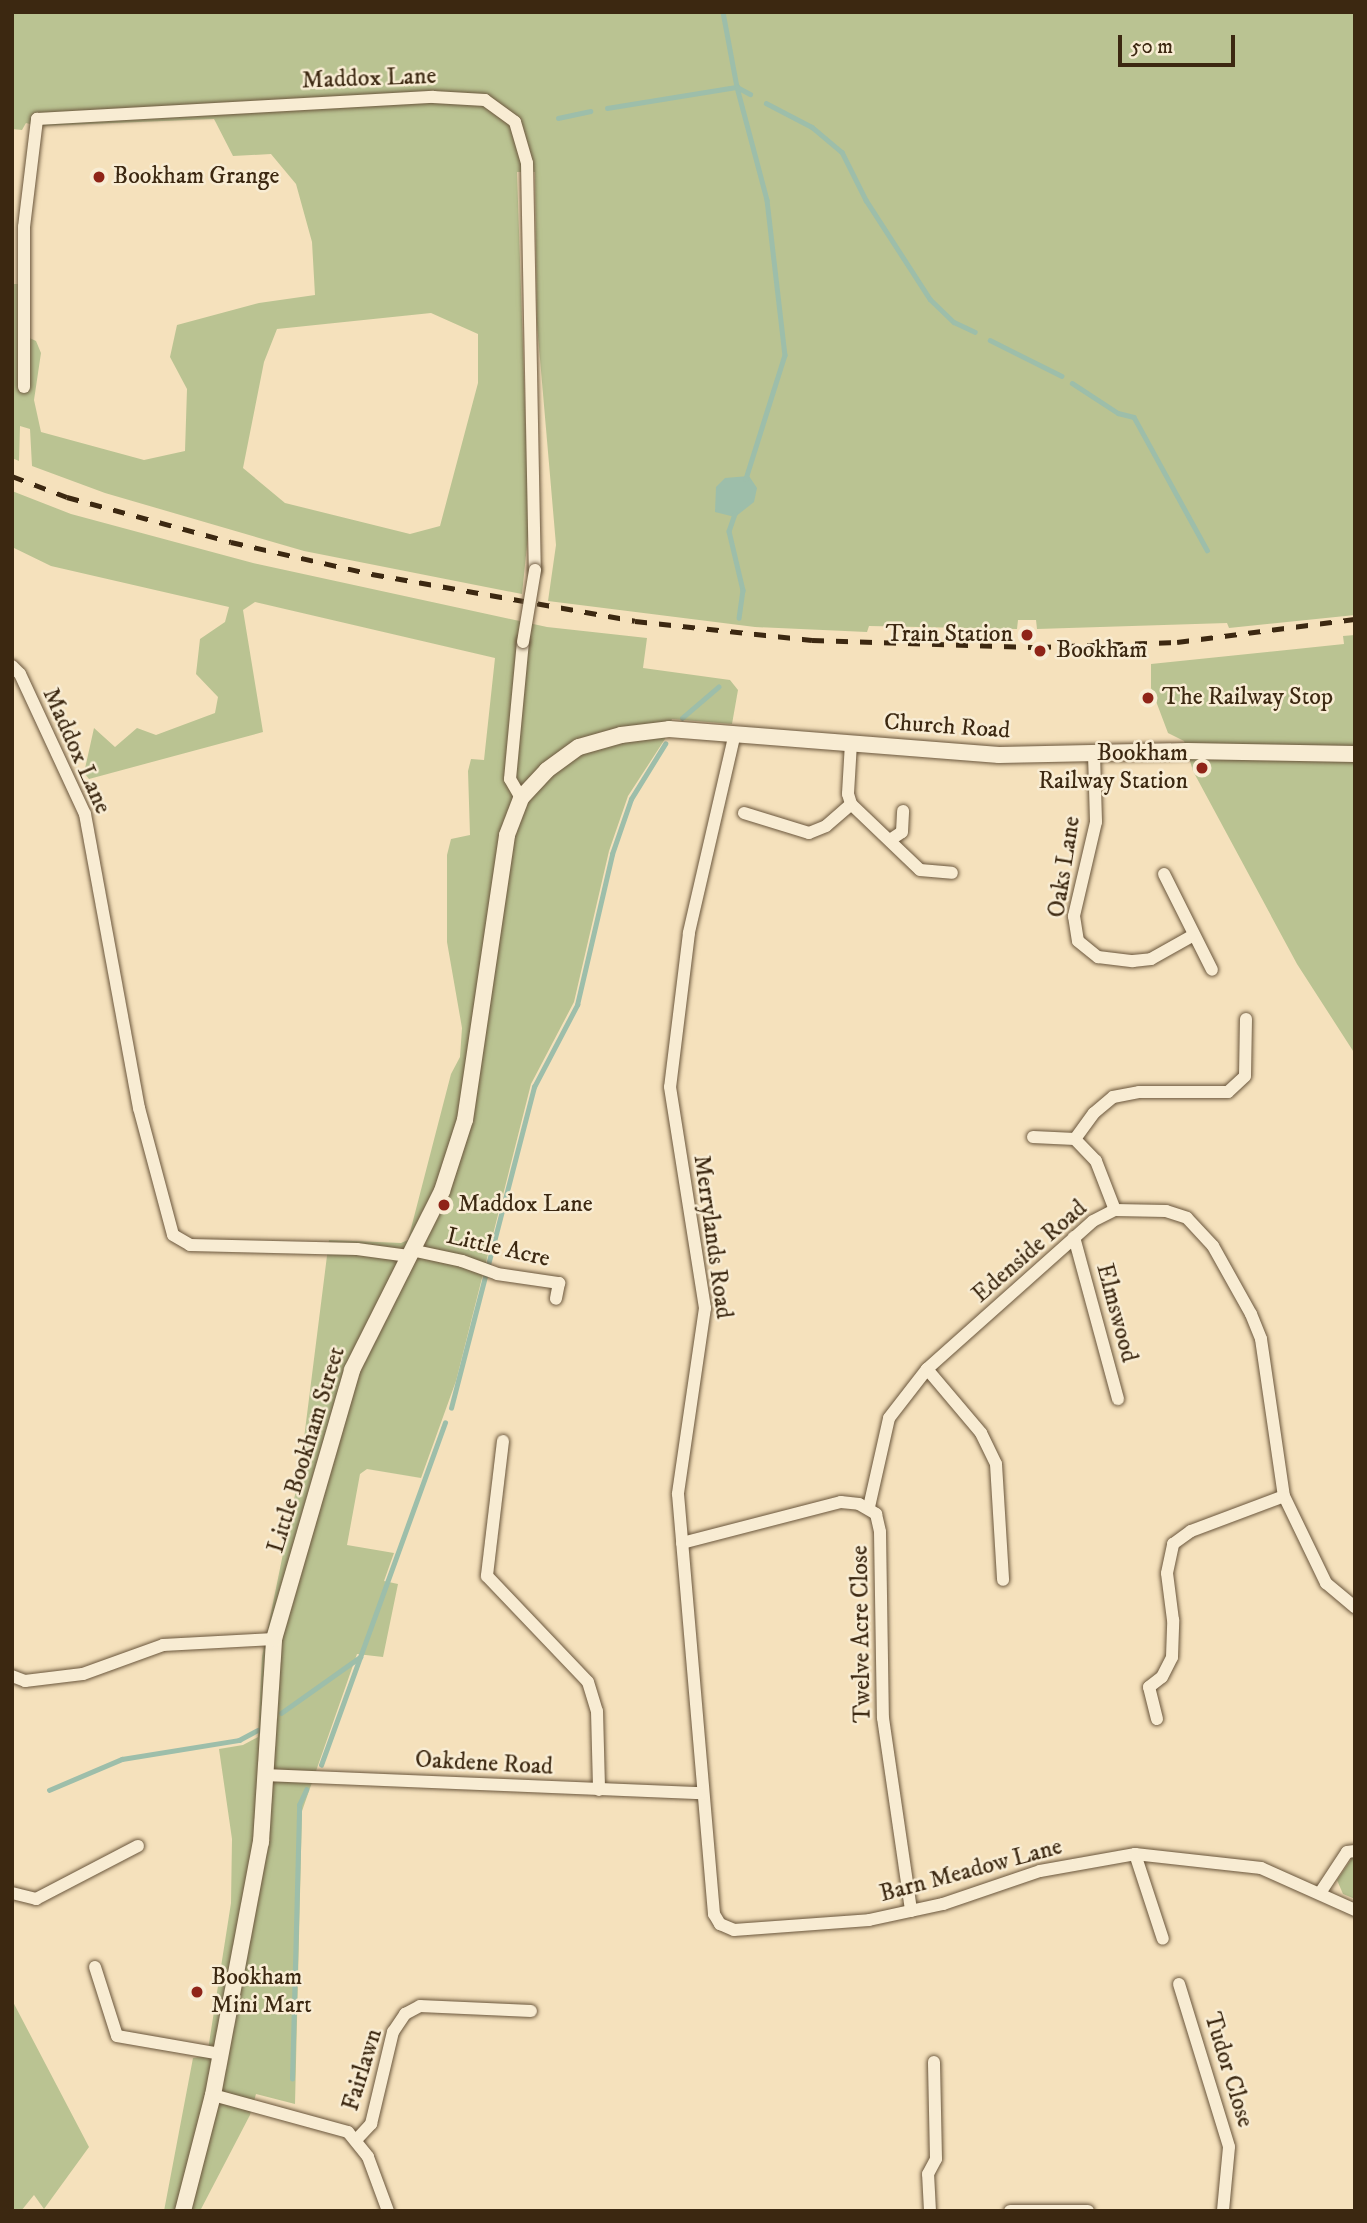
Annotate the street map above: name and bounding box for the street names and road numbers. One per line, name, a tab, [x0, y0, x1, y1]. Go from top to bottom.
street label: Maddox Lane	[301, 62, 437, 96]
street label: Maddox Lane	[35, 684, 117, 818]
street label: Church Road	[883, 708, 1011, 746]
street label: Oaks Lane	[1043, 814, 1087, 920]
street label: Merrylands Road	[686, 1153, 738, 1321]
street label: Edenside Road	[967, 1194, 1093, 1310]
street label: Little Acre	[443, 1222, 553, 1274]
street label: Elmswood	[1089, 1261, 1143, 1365]
street label: Little Bookham Street	[262, 1343, 352, 1557]
street label: Twelve Acre Close	[846, 1545, 878, 1723]
street label: Oakdene Road	[414, 1746, 554, 1782]
street label: Barn Meadow Lane	[877, 1833, 1065, 1909]
street label: Tudor Close	[1197, 2009, 1259, 2131]
street label: Fairlawn	[337, 2025, 389, 2115]

